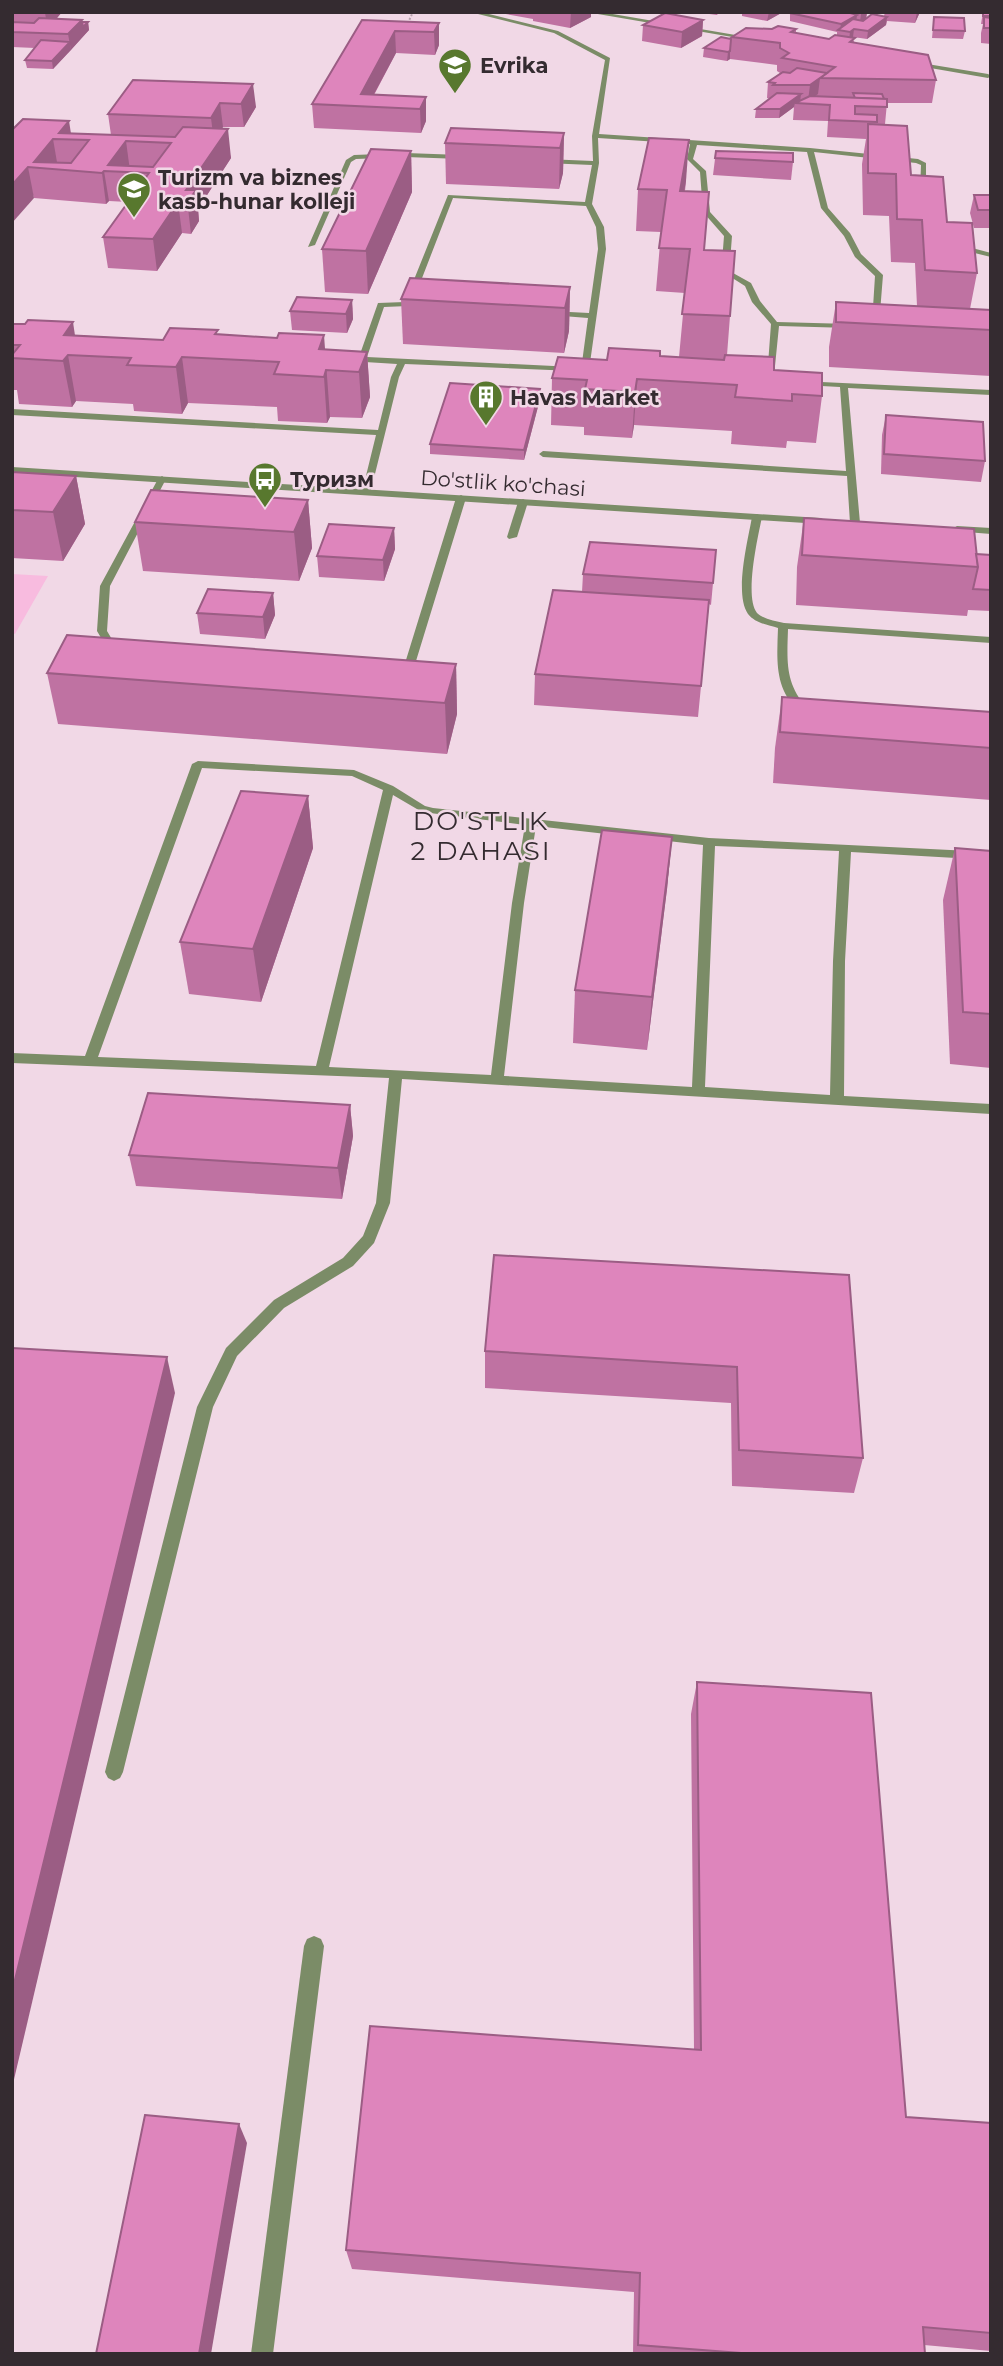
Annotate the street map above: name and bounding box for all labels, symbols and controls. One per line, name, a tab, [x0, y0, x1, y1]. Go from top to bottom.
school or university icon: Evrika	[436, 46, 474, 95]
place label: Evrika	[480, 53, 548, 78]
place label: Turizm va biznes kasb-hunar kolleji	[158, 165, 355, 214]
school or university icon: Turizm va biznes kasb-hunar kolleji	[115, 170, 153, 219]
building icon: Havas Market	[467, 378, 505, 427]
place label: Havas Market	[510, 385, 660, 410]
bus stop icon: Туризм	[246, 460, 284, 509]
street label: Do'stlik ko'chasi	[420, 465, 586, 501]
place label: Туризм	[290, 467, 374, 492]
district label: DO'STLIK 2 DAHASI	[410, 805, 552, 867]

